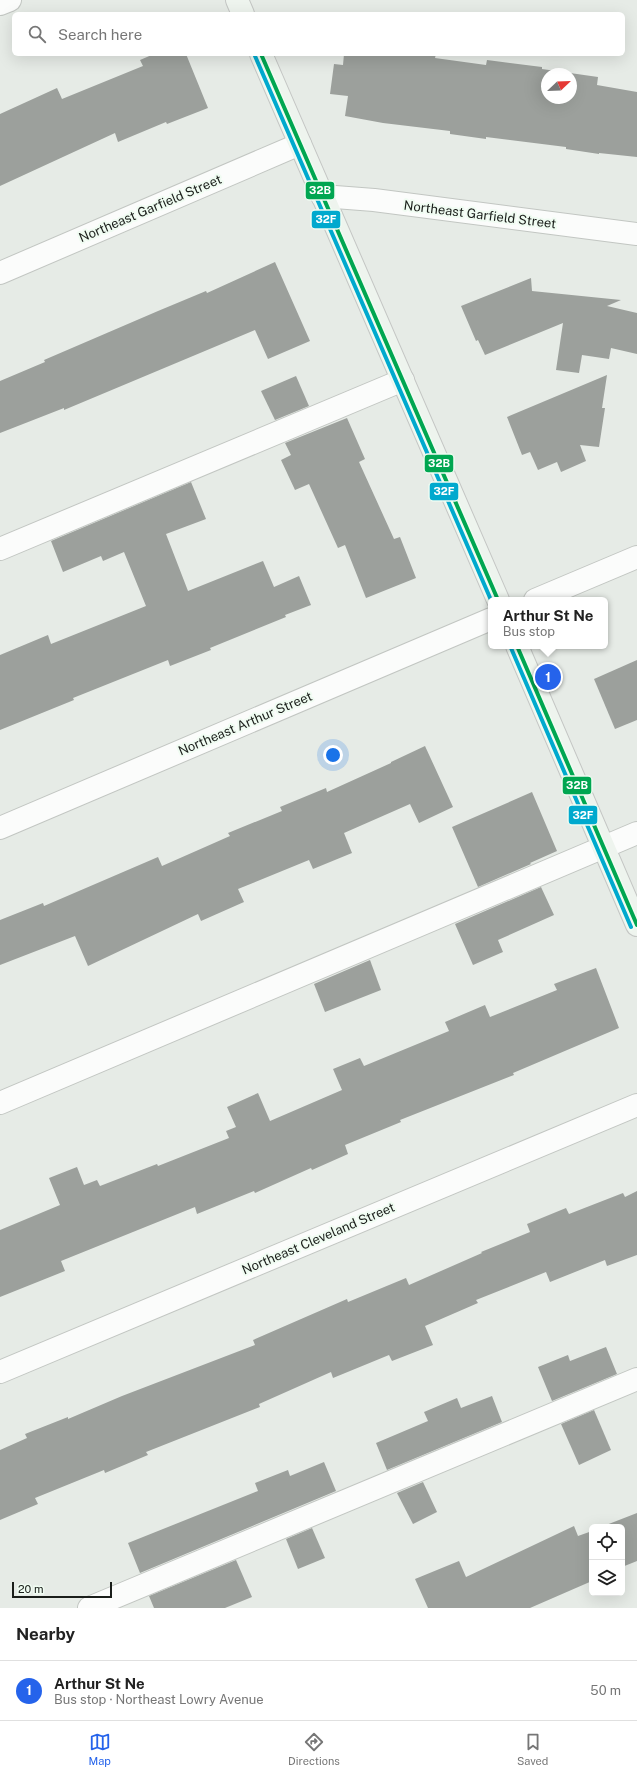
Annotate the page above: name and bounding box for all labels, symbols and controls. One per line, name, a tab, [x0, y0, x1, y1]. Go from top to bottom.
search box	[12, 12, 625, 56]
icon: search	[26, 23, 48, 45]
text: Search here	[58, 26, 142, 43]
north arrow	[541, 68, 577, 104]
street label: Northeast Garfield Street	[77, 172, 224, 245]
line badge: 32B	[305, 181, 335, 200]
text: 32B	[309, 184, 331, 196]
street label: Northeast Garfield Street	[403, 198, 557, 231]
line badge: 32F	[311, 210, 341, 229]
text: 32F	[315, 213, 337, 225]
line badge: 32B	[424, 454, 454, 473]
text: 32B	[428, 457, 450, 469]
line badge: 32F	[429, 482, 459, 501]
text: 32F	[433, 485, 455, 497]
popup	[488, 597, 608, 649]
text: Arthur St Ne	[503, 607, 593, 624]
text: Bus stop	[503, 624, 555, 639]
pin: 1	[535, 662, 561, 692]
street label: Northeast Arthur Street	[176, 688, 314, 759]
your location	[323, 745, 343, 765]
line badge: 32B	[562, 776, 592, 795]
text: 32B	[566, 779, 588, 791]
line badge: 32F	[568, 805, 598, 825]
text: 32F	[572, 809, 594, 821]
street label: Northeast Cleveland Street	[240, 1199, 397, 1278]
map controls	[589, 1524, 625, 1596]
button: locate	[589, 1524, 625, 1560]
button: layers	[589, 1560, 625, 1596]
scale bar	[12, 1580, 112, 1599]
text: 20 m	[18, 1583, 43, 1595]
text: Nearby	[16, 1624, 75, 1644]
text: Arthur St Ne	[54, 1675, 145, 1692]
text: 1	[26, 1683, 32, 1698]
text: 50 m	[590, 1683, 621, 1698]
text: Bus stop · Northeast Lowry Avenue	[54, 1692, 264, 1707]
tab: Map	[89, 1731, 111, 1767]
tab: Directions	[288, 1731, 340, 1767]
tab: Saved	[517, 1731, 548, 1767]

